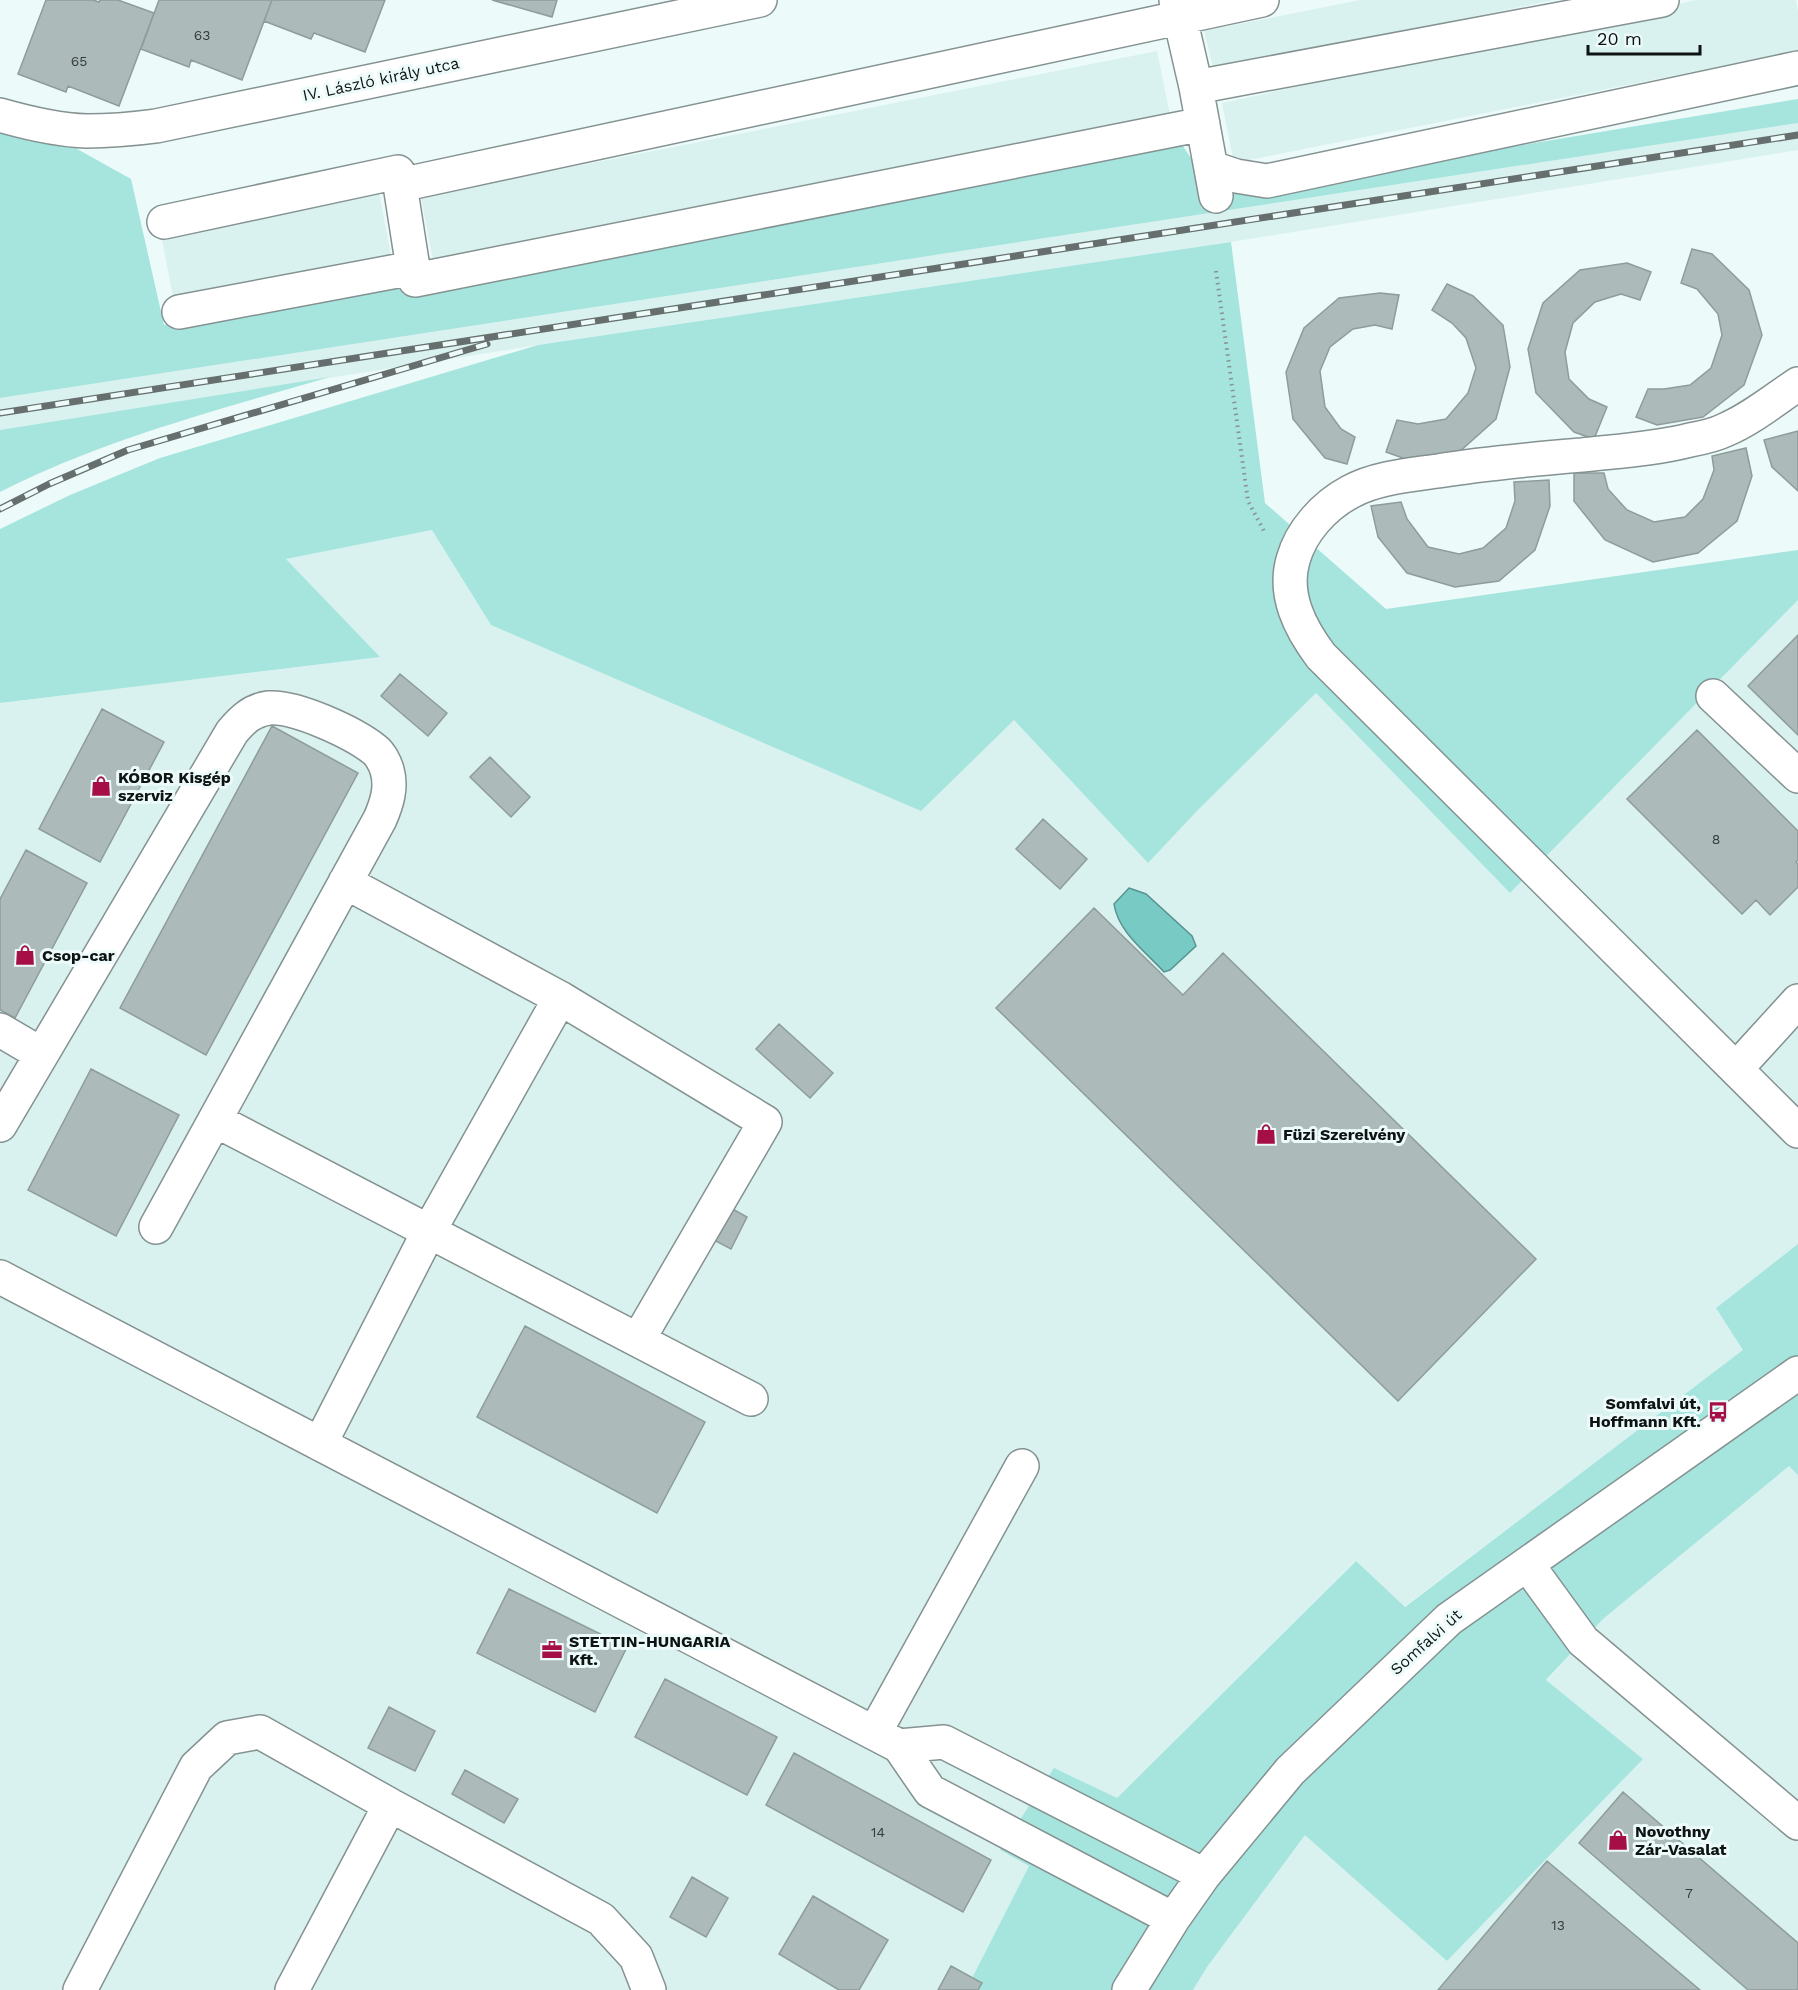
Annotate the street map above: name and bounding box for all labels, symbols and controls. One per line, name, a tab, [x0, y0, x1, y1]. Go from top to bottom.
scale bar	[1588, 18, 1700, 56]
house number: 63	[194, 27, 210, 43]
text: 20 m	[1597, 28, 1642, 49]
house number: 65	[71, 53, 87, 69]
street label: IV. László király utca	[301, 53, 461, 105]
place label: KÓBOR Kisgép szerviz	[118, 768, 231, 805]
shop icon: KÓBOR Kisgép szerviz	[89, 774, 113, 798]
house number: 8	[1712, 831, 1720, 847]
shop icon: Csop-car	[13, 943, 37, 967]
place label: Csop-car	[42, 946, 115, 965]
shop icon: Füzi Szerelvény	[1254, 1122, 1278, 1146]
place label: Füzi Szerelvény	[1283, 1125, 1406, 1144]
place label: Somfalvi út, Hoffmann Kft.	[1589, 1394, 1701, 1431]
bus stop icon: Somfalvi út, Hoffmann Kft.	[1706, 1400, 1730, 1424]
street label: Somfalvi út	[1387, 1605, 1466, 1679]
place label: STETTIN-HUNGARIA Kft.	[569, 1632, 731, 1669]
office icon: STETTIN-HUNGARIA Kft.	[540, 1638, 564, 1662]
place label: Novothny Zár-Vasalat	[1635, 1822, 1726, 1859]
house number: 14	[871, 1824, 885, 1840]
shop icon: Novothny Zár-Vasalat	[1606, 1828, 1630, 1852]
house number: 7	[1685, 1885, 1693, 1901]
house number: 13	[1551, 1917, 1565, 1933]

